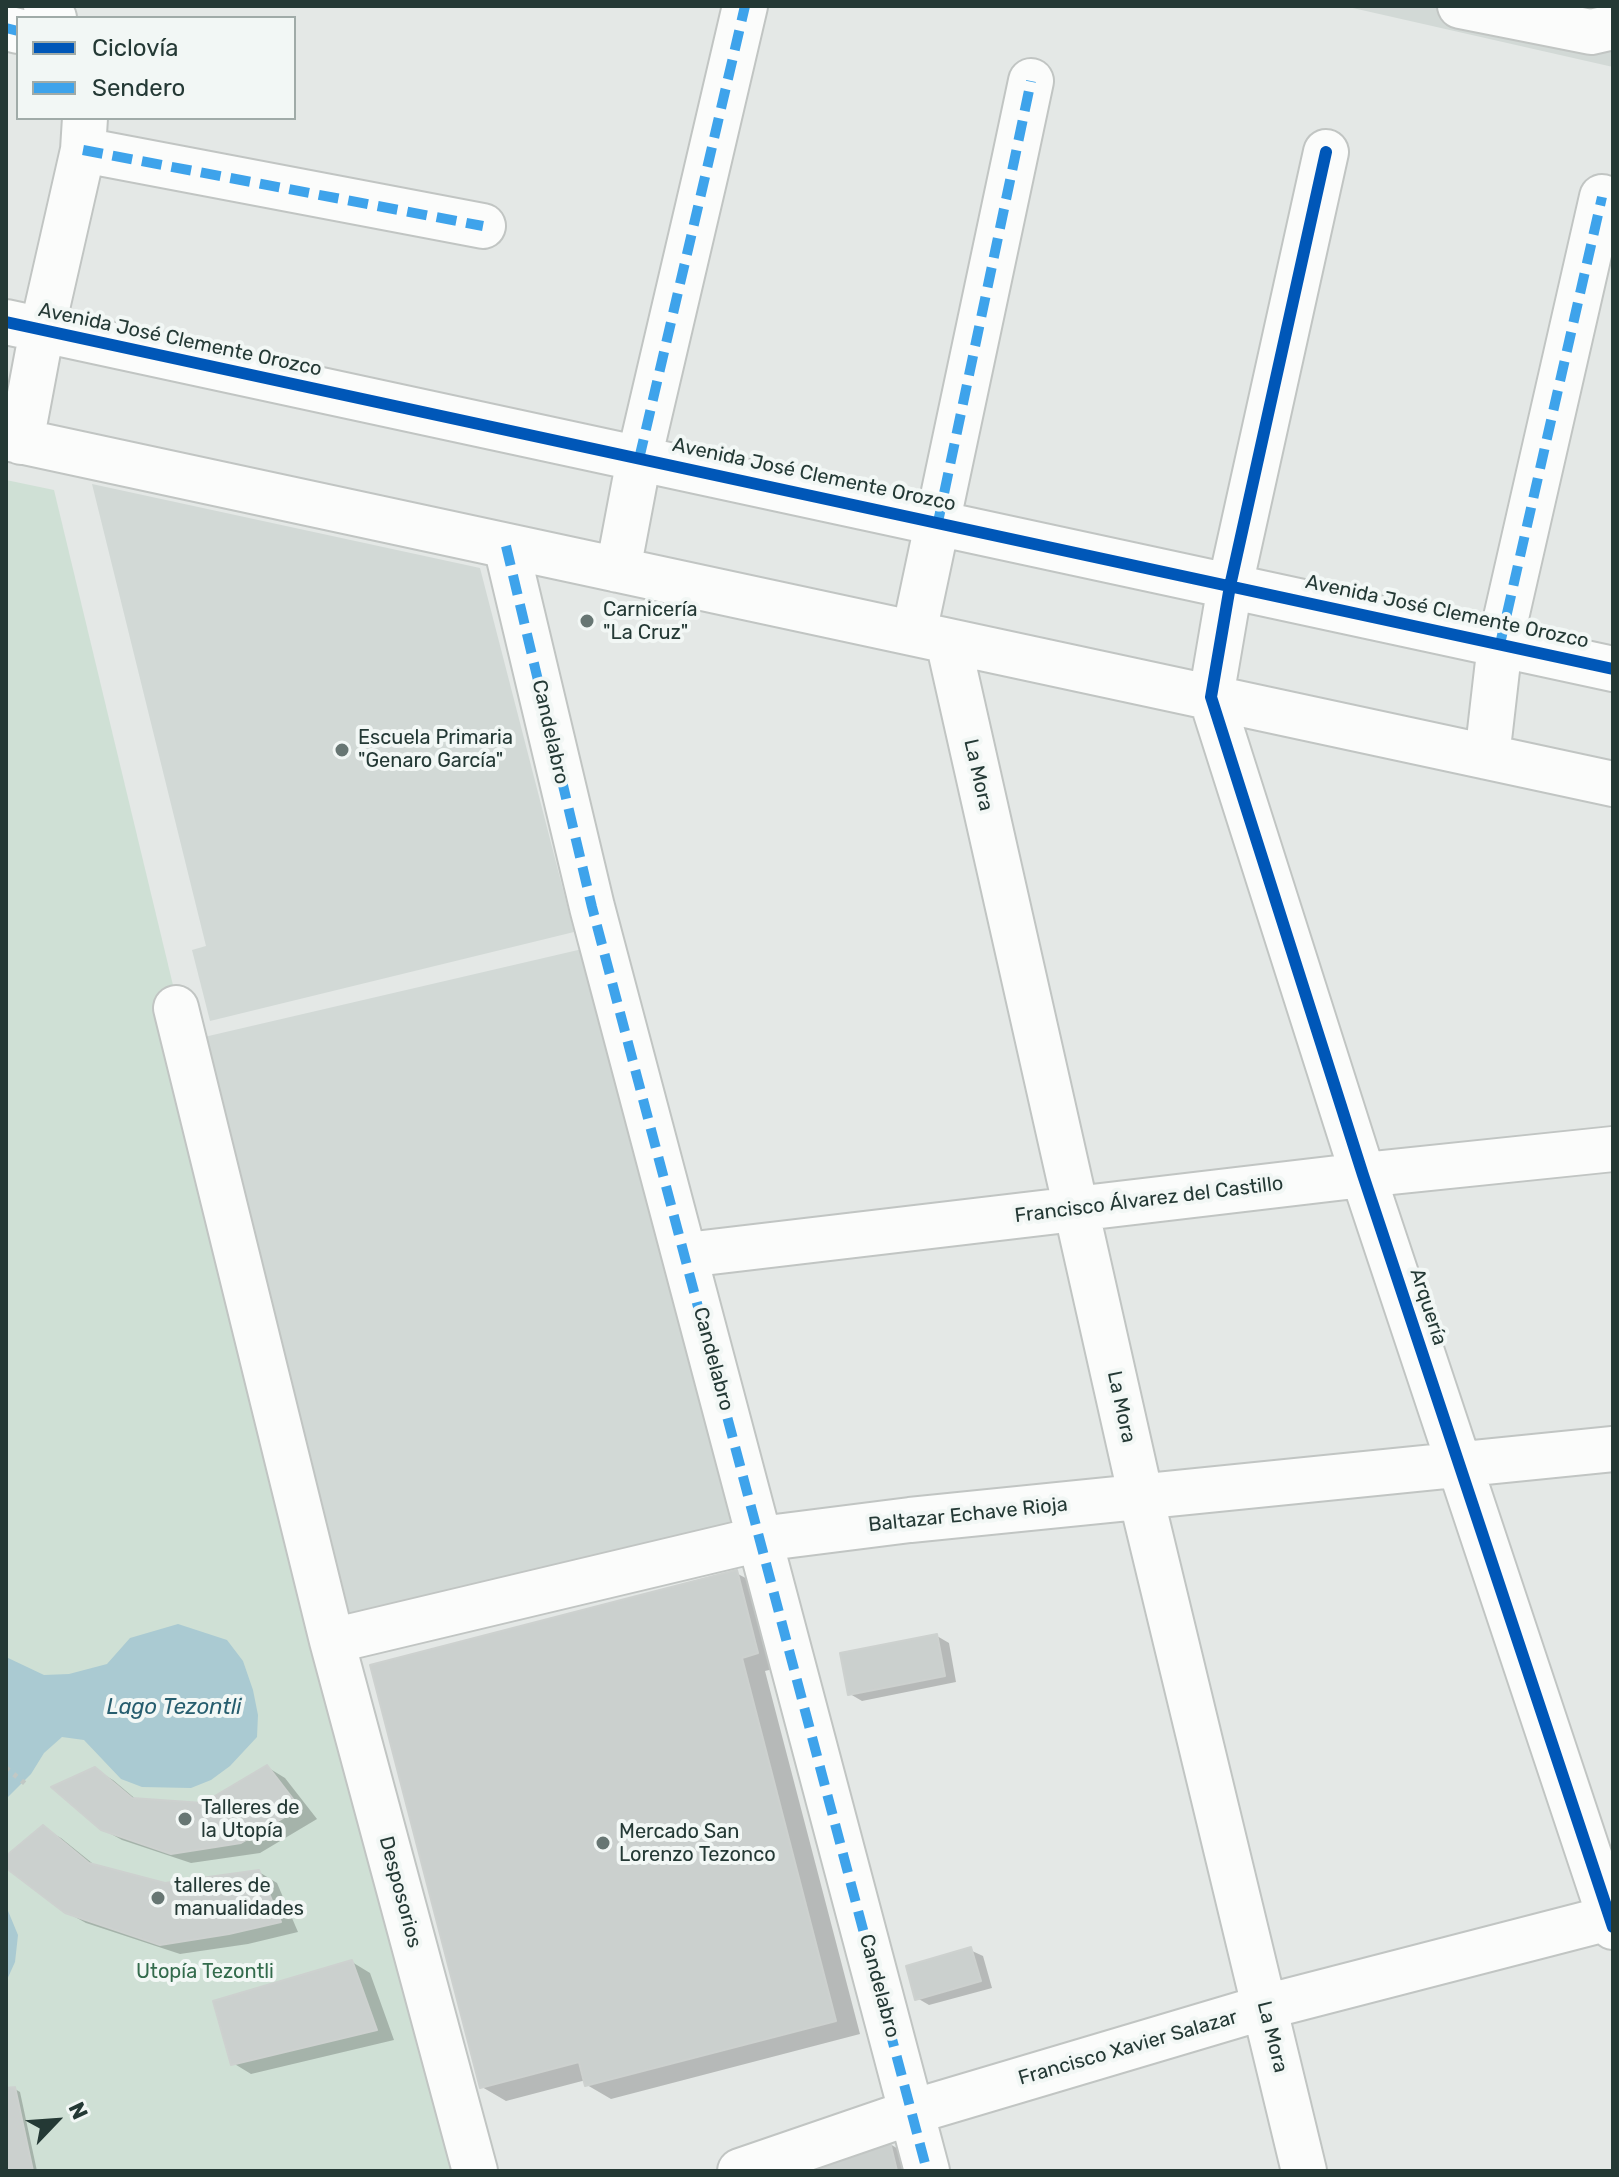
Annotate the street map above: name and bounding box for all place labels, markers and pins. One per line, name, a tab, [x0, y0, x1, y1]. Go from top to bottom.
place label: Carnicería "La Cruz"	[603, 598, 698, 645]
marker: Carnicería "La Cruz"	[578, 612, 596, 630]
place label: Escuela Primaria "Genaro García"	[358, 726, 513, 773]
marker: Escuela Primaria "Genaro García"	[333, 741, 351, 759]
place label: Talleres de la Utopía	[201, 1796, 299, 1843]
marker: Talleres de la Utopía	[176, 1810, 194, 1828]
place label: Mercado San Lorenzo Tezonco	[619, 1820, 776, 1867]
marker: Mercado San Lorenzo Tezonco	[594, 1834, 612, 1852]
place label: talleres de manualidades	[174, 1874, 304, 1921]
marker: talleres de manualidades	[149, 1889, 167, 1907]

